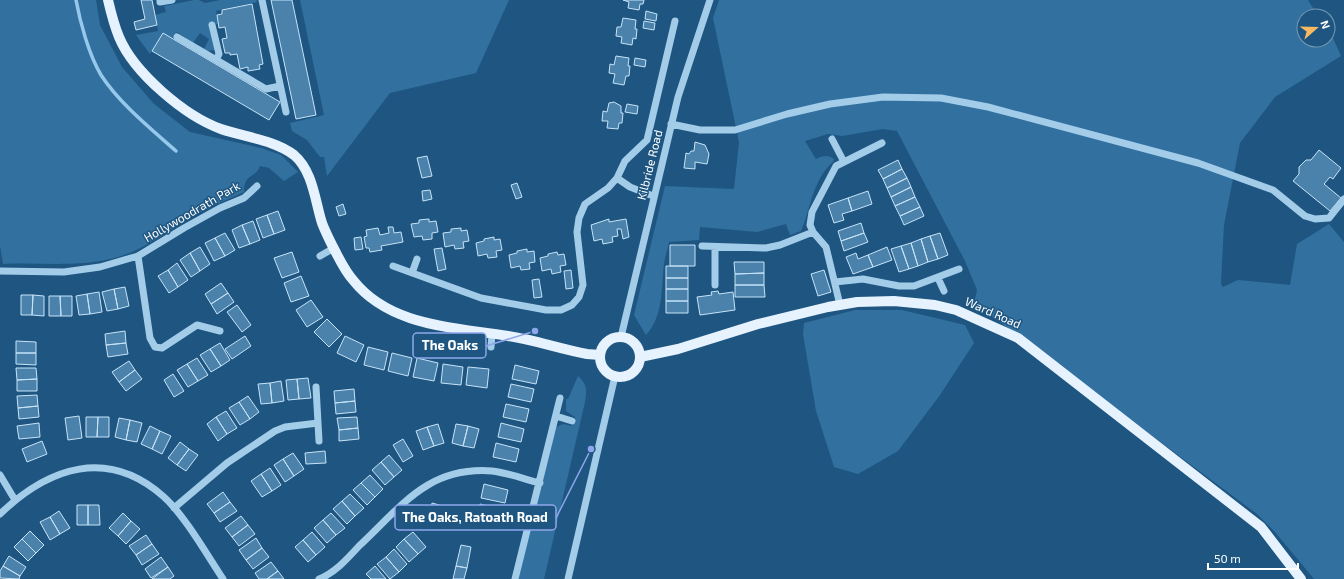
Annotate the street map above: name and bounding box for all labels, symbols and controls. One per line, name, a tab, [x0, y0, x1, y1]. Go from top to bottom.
north arrow	[1296, 8, 1336, 48]
text: N	[1318, 18, 1333, 30]
street label: Kilbride Road	[634, 128, 665, 201]
street label: Hollywoodrath Park	[141, 178, 242, 244]
street label: Ward Road	[963, 294, 1024, 331]
callout: The Oaks	[413, 333, 486, 358]
text: The Oaks	[422, 337, 478, 353]
callout: The Oaks, Ratoath Road	[395, 505, 556, 530]
text: The Oaks, Ratoath Road	[402, 509, 548, 525]
scale bar	[1208, 545, 1298, 571]
text: 50 m	[1214, 551, 1241, 565]

